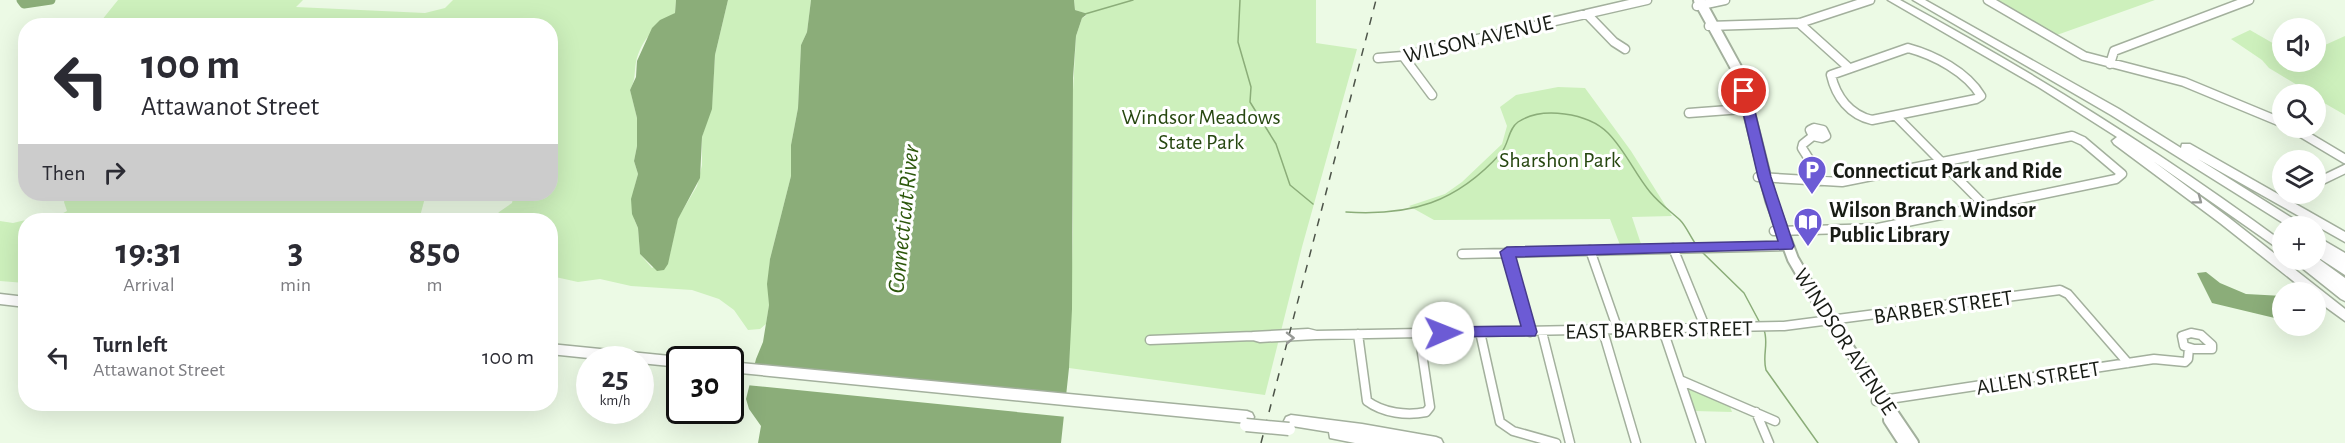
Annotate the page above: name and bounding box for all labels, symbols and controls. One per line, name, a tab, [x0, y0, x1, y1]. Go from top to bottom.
street label: WILSON AVENUE	[1402, 11, 1555, 67]
map controls	[2272, 18, 2326, 336]
button: sound	[2272, 18, 2326, 72]
icon: left	[42, 42, 120, 120]
text: 100 m	[141, 44, 240, 86]
pin	[1718, 65, 1769, 116]
icon: arrive	[1727, 74, 1760, 107]
button: search	[2272, 84, 2326, 138]
text: Attawanot Street	[141, 93, 319, 120]
park label: Windsor Meadows State Park	[1121, 106, 1281, 153]
water label: Connecticut River	[884, 142, 924, 295]
park label: Sharshon Park	[1499, 149, 1621, 171]
button: layers	[2272, 150, 2326, 204]
parking icon: Connecticut Park and Ride	[1796, 154, 1828, 196]
icon: right	[98, 156, 131, 189]
place label: Connecticut Park and Ride	[1833, 160, 2062, 182]
text: Then	[42, 162, 86, 184]
one-way arrow	[2191, 193, 2202, 204]
place label: Wilson Branch Windsor Public Library	[1829, 199, 2036, 247]
library icon: Wilson Branch Windsor Public Library	[1792, 206, 1824, 248]
button: +	[2272, 216, 2326, 270]
text: 19:31	[115, 234, 183, 270]
text: 3	[288, 234, 303, 270]
text: 850	[409, 234, 461, 270]
street label: WINDSOR AVENUE	[1790, 264, 1901, 419]
text: Arrival	[123, 275, 175, 295]
text: min	[280, 275, 311, 295]
text: m	[427, 275, 443, 295]
button: −	[2272, 282, 2326, 336]
street label: BARBER STREET	[1872, 286, 2014, 328]
position arrow	[1411, 301, 1475, 365]
street label: EAST BARBER STREET	[1565, 317, 1753, 343]
one-way arrow	[1286, 331, 1295, 344]
text: Turn left	[93, 334, 167, 356]
icon: left	[42, 341, 75, 374]
text: 100 m	[482, 346, 534, 368]
speed limit sign: 30	[666, 346, 744, 424]
street label: ALLEN STREET	[1975, 357, 2102, 399]
text: Attawanot Street	[93, 360, 225, 380]
text: 25	[601, 363, 629, 393]
text: km/h	[600, 393, 630, 408]

